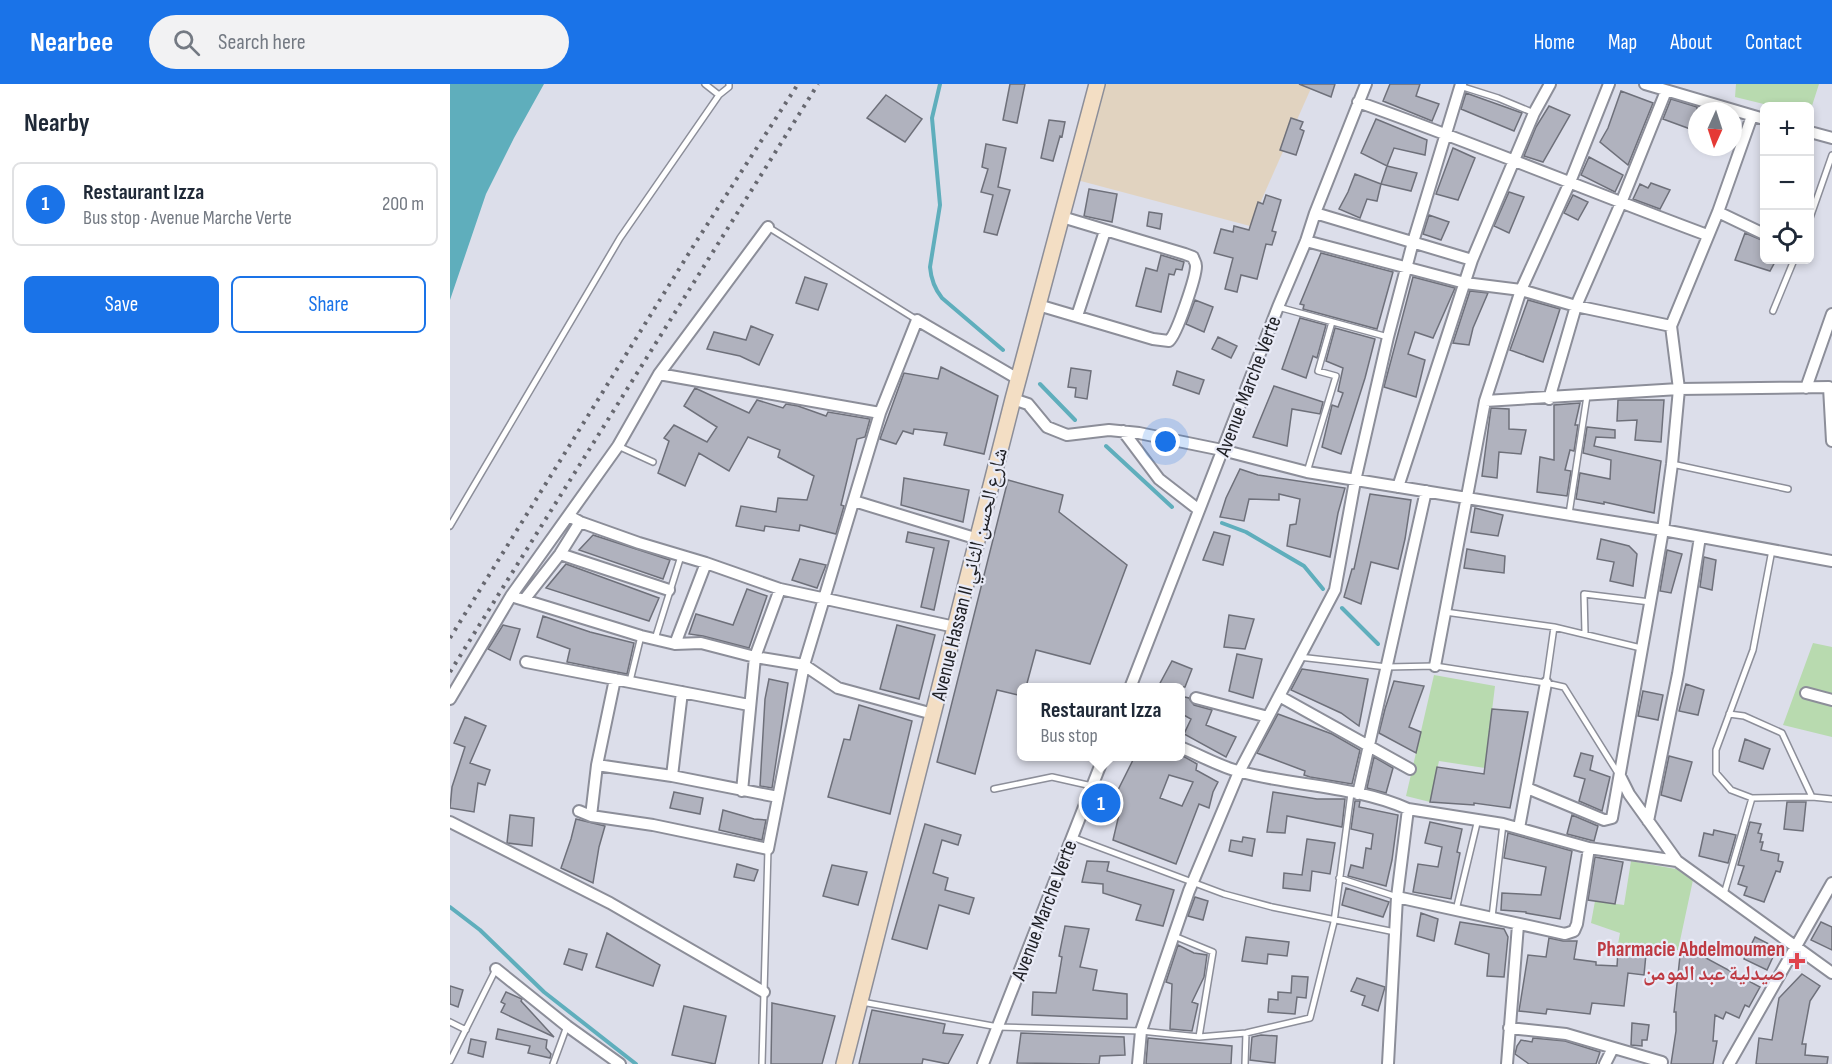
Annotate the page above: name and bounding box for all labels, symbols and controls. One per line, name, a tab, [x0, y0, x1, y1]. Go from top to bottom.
search box	[149, 15, 569, 69]
text: Nearbee	[30, 26, 113, 59]
icon: search	[170, 26, 203, 59]
text: Search here	[218, 29, 306, 56]
text: Home	[1534, 30, 1575, 55]
text: Map	[1608, 30, 1637, 55]
text: About	[1670, 30, 1712, 55]
text: Contact	[1745, 30, 1802, 55]
north arrow	[1688, 102, 1742, 156]
map controls	[1760, 102, 1814, 264]
button: +	[1760, 102, 1814, 156]
text: Nearby	[24, 108, 90, 139]
button: −	[1760, 156, 1814, 210]
text: Restaurant Izza	[83, 179, 204, 206]
text: 1	[42, 192, 49, 216]
text: 200 m	[382, 192, 424, 216]
text: Bus stop · Avenue Marche Verte	[83, 206, 292, 230]
button: locate	[1760, 210, 1814, 264]
button: Save	[24, 276, 219, 333]
button: Share	[231, 276, 426, 333]
street label: Avenue Marche Verte	[1210, 312, 1287, 461]
your location	[1151, 427, 1180, 456]
street label: Avenue Hassan II شارع الحسن الثاني	[926, 445, 1016, 705]
popup	[1017, 683, 1185, 761]
text: Restaurant Izza	[1040, 697, 1162, 724]
text: Bus stop	[1040, 724, 1098, 748]
pin: 1	[1082, 780, 1120, 826]
street label: Avenue Marche Verte	[1006, 836, 1083, 985]
place label: Pharmacie Abdelmoumen صيدلية عبد المومن	[1597, 937, 1785, 986]
marker: Pharmacie Abdelmoumen صيدلية عبد المومن	[1790, 954, 1804, 968]

